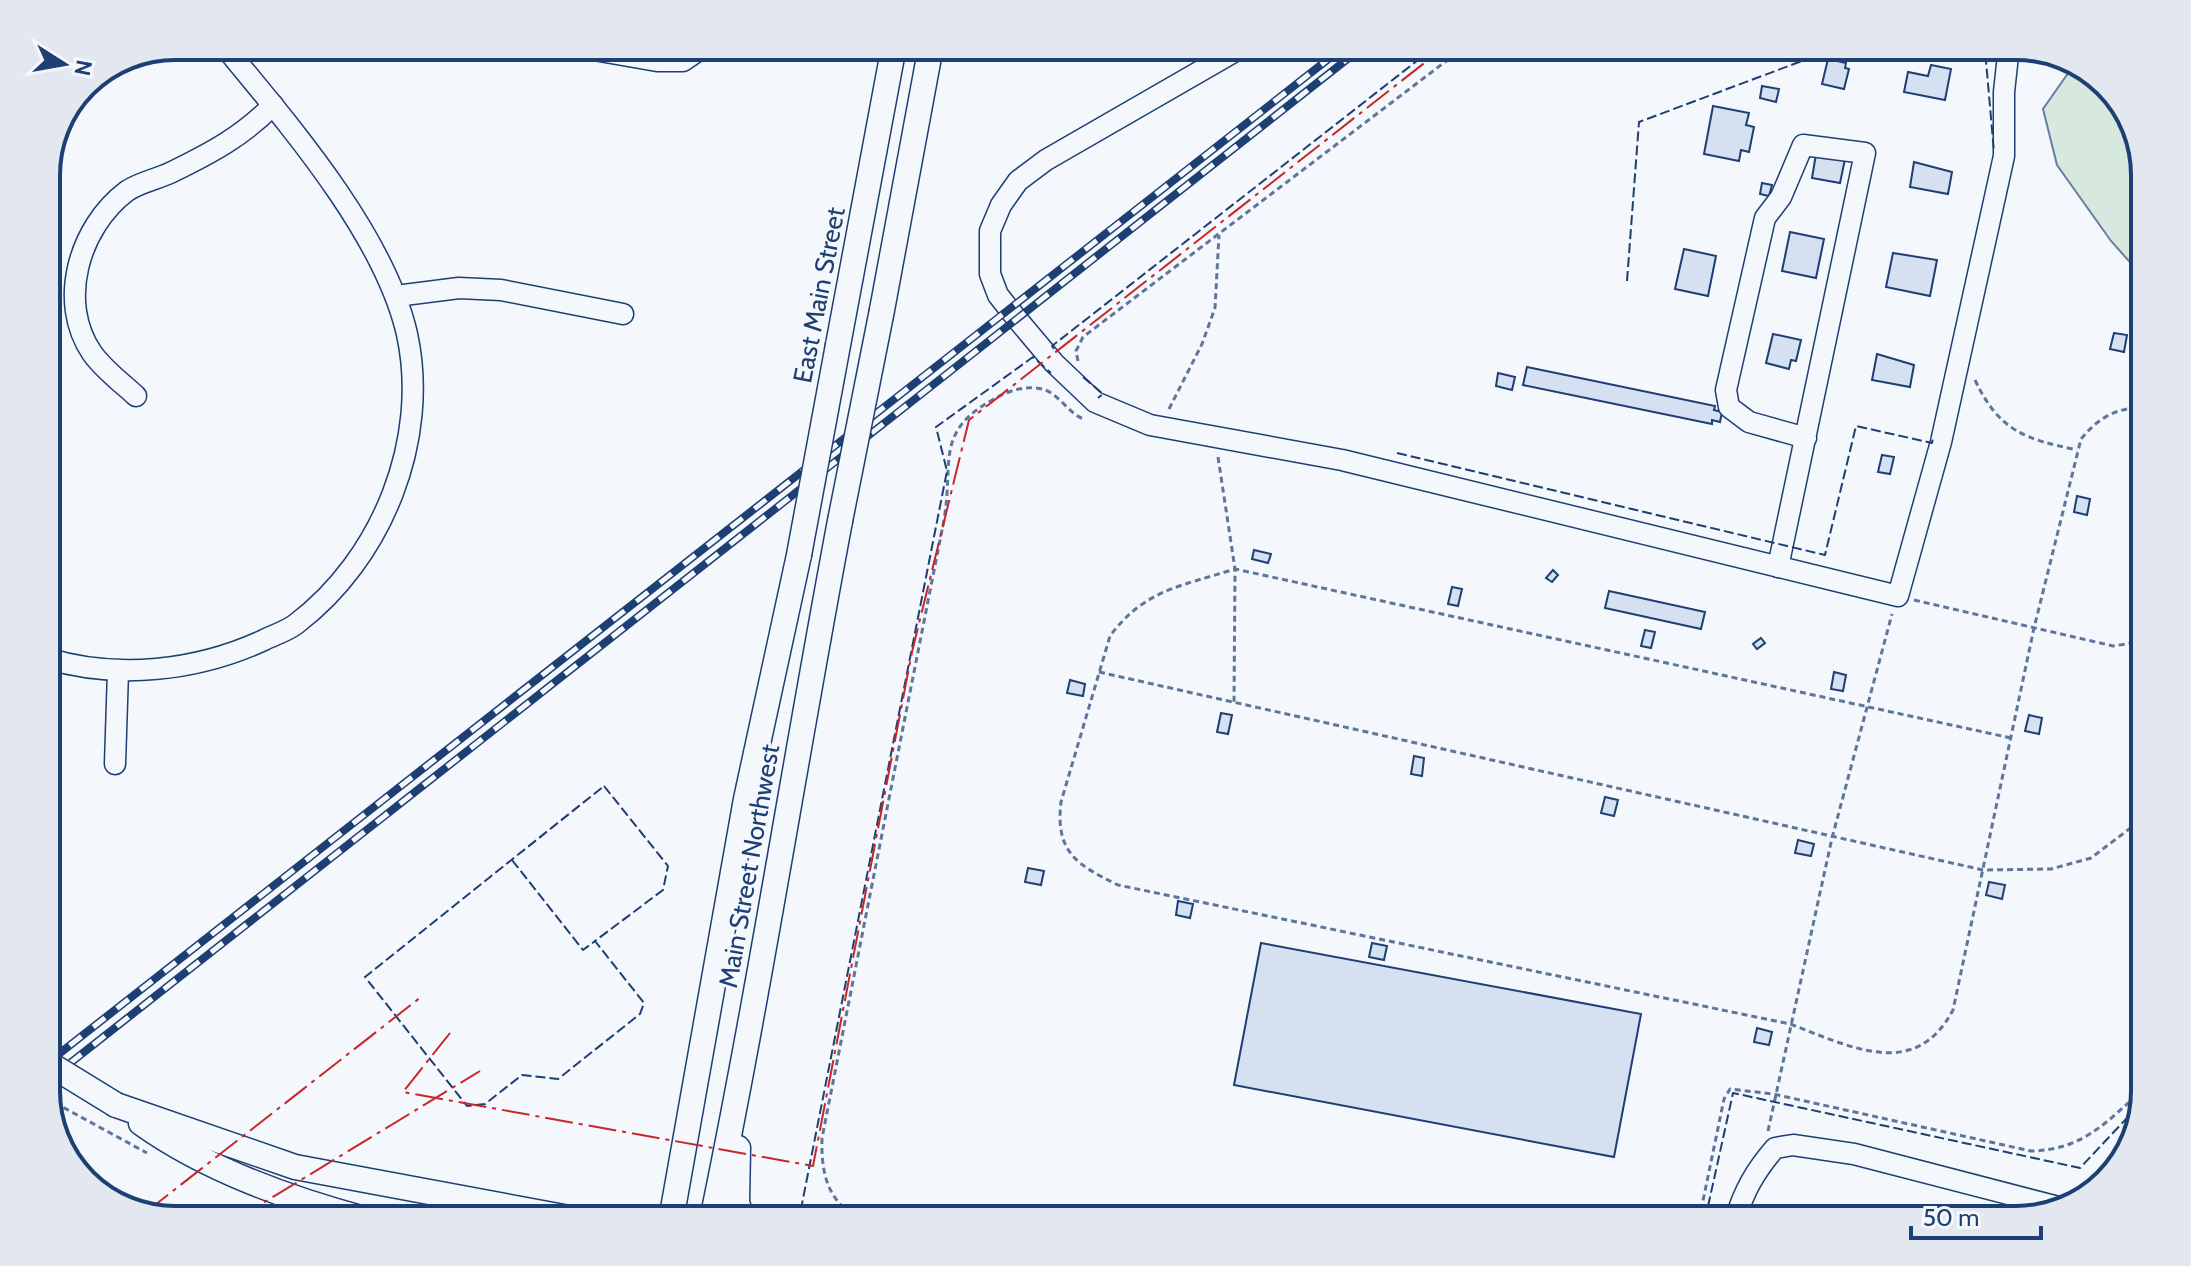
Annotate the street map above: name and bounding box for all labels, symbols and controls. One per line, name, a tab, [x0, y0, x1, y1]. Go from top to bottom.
north arrow	[24, 24, 104, 104]
text: N	[68, 58, 98, 78]
street label: East Main Street	[786, 204, 852, 386]
street label: Main Street Northwest	[712, 742, 786, 990]
scale bar	[1911, 1190, 2041, 1240]
text: 50 m	[1923, 1203, 1979, 1232]

